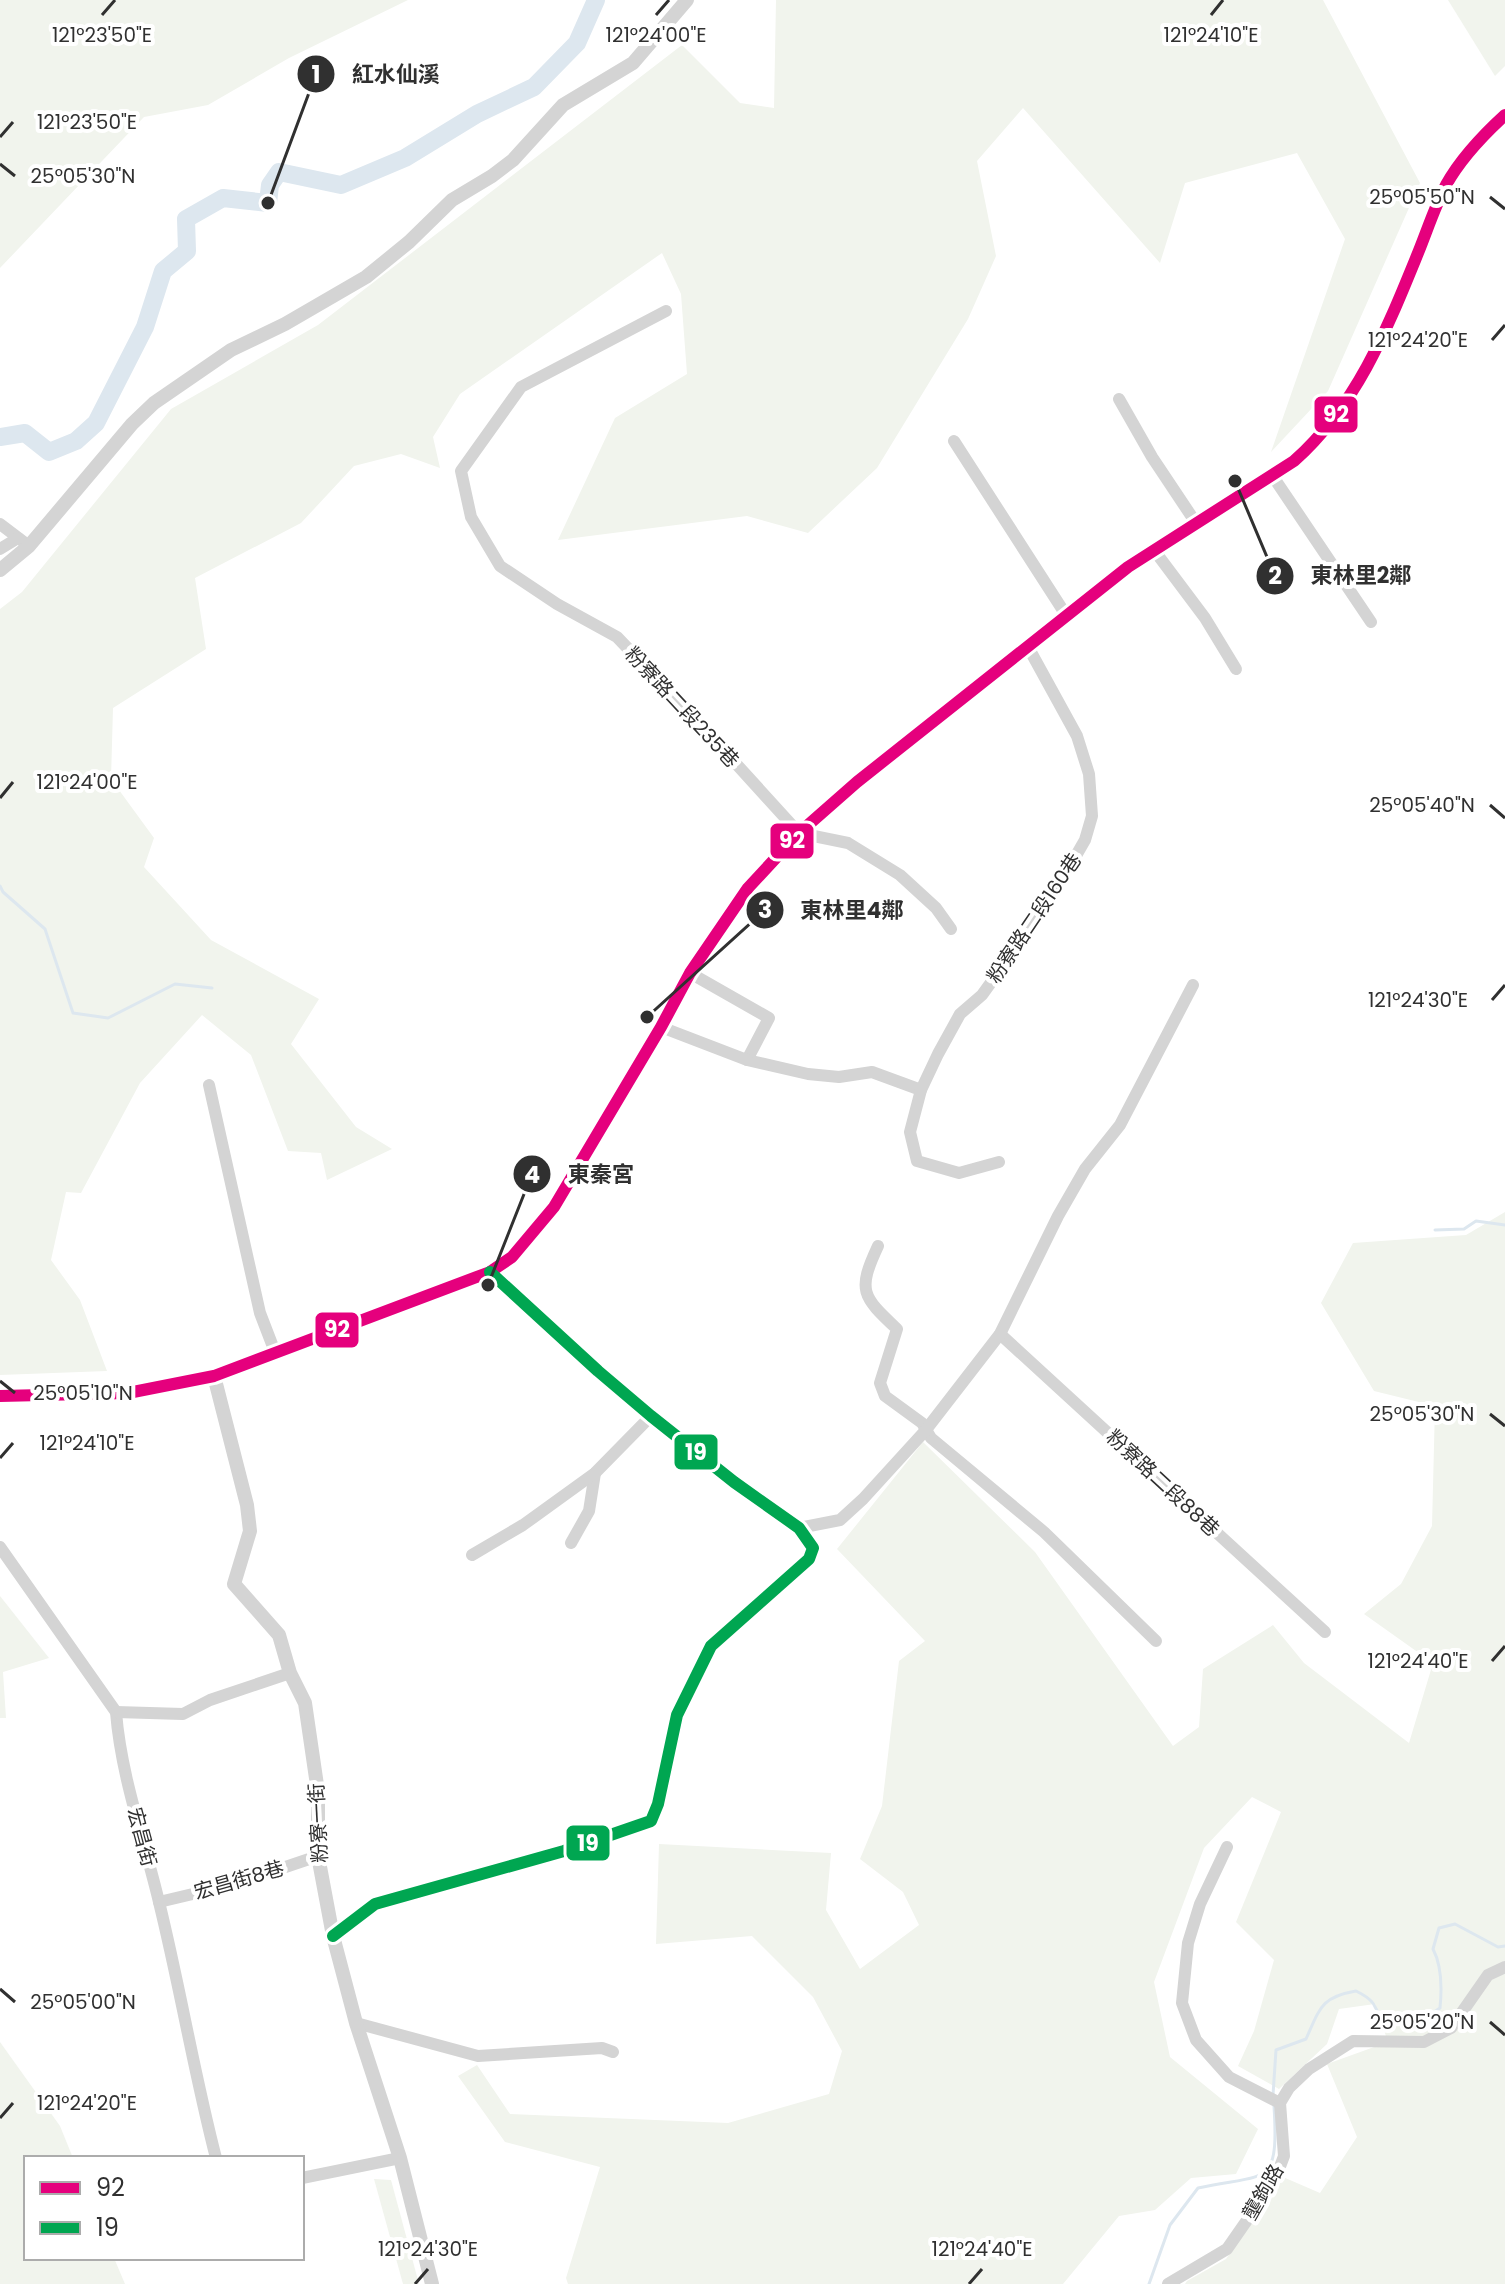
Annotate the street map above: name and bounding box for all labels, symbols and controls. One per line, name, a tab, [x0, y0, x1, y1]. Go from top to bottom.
text: 121°23'50"E	[52, 21, 152, 49]
text: 121°24'00"E	[606, 21, 706, 49]
text: 121°24'10"E	[1164, 21, 1258, 49]
callout: 紅水仙溪	[296, 51, 456, 97]
text: 1	[311, 58, 321, 91]
text: 紅水仙溪	[352, 59, 440, 90]
text: 121°23'50"E	[37, 108, 137, 136]
text: 25°05'30"N	[31, 162, 135, 190]
text: 25°05'50"N	[1369, 183, 1475, 211]
text: 121°24'20"E	[1368, 326, 1468, 354]
line badge: 92	[1313, 395, 1359, 434]
text: 92	[1323, 399, 1349, 430]
callout: 東林里2鄰	[1255, 553, 1428, 599]
text: 2	[1268, 559, 1282, 592]
text: 東林里2鄰	[1311, 560, 1411, 591]
street label: 粉寮路二段235巷	[619, 640, 745, 774]
text: 121°24'00"E	[37, 768, 137, 796]
text: 25°05'40"N	[1369, 791, 1475, 819]
line badge: 92	[769, 822, 815, 860]
text: 92	[779, 825, 805, 856]
street label: 粉寮路二段160巷	[980, 847, 1088, 989]
callout: 東林里4鄰	[745, 887, 920, 933]
text: 3	[758, 893, 772, 926]
text: 東林里4鄰	[801, 895, 903, 926]
text: 121°24'30"E	[1368, 986, 1468, 1014]
callout: 東秦宮	[512, 1151, 650, 1197]
text: 4	[524, 1158, 540, 1191]
text: 東秦宮	[568, 1159, 634, 1190]
line badge: 92	[314, 1311, 360, 1349]
text: 92	[324, 1314, 350, 1345]
text: 25°05'10"N	[33, 1379, 133, 1407]
text: 25°05'30"N	[1370, 1400, 1474, 1428]
street label: 粉寮路二段88巷	[1100, 1423, 1226, 1543]
text: 121°24'10"E	[40, 1429, 134, 1457]
line badge: 19	[673, 1433, 719, 1471]
text: 19	[685, 1437, 707, 1468]
text: 121°24'40"E	[1368, 1647, 1469, 1675]
street label: 粉寮一街	[302, 1782, 334, 1864]
street label: 宏昌街	[121, 1804, 163, 1870]
line badge: 19	[565, 1824, 611, 1862]
text: 19	[577, 1828, 599, 1859]
street label: 宏昌街8巷	[191, 1854, 287, 1906]
text: 25°05'00"N	[30, 1988, 136, 2016]
text: 25°05'20"N	[1370, 2008, 1474, 2036]
text: 121°24'20"E	[37, 2089, 137, 2117]
legend	[24, 2156, 304, 2260]
street label: 壟鉤路	[1236, 2159, 1290, 2225]
text: 92	[96, 2171, 125, 2204]
text: 19	[96, 2211, 119, 2244]
text: 121°24'30"E	[378, 2235, 478, 2263]
text: 121°24'40"E	[932, 2235, 1033, 2263]

